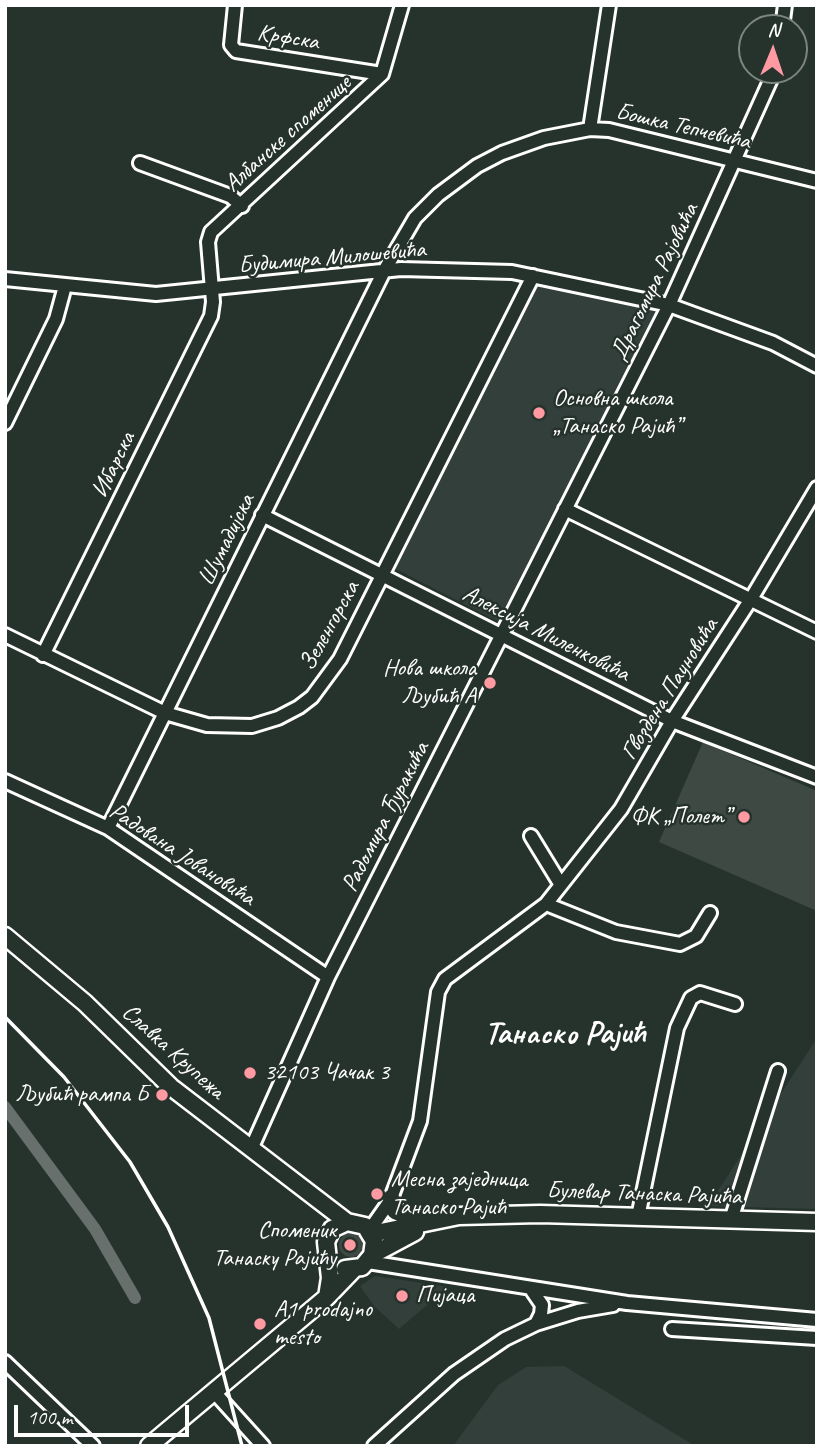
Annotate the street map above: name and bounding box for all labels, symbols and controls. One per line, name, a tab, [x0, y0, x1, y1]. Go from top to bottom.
north arrow	[738, 14, 808, 84]
text: N	[767, 18, 780, 42]
street label: Крфска	[255, 19, 321, 57]
street label: Албанске споменице	[219, 69, 357, 199]
street label: Бошка Тепчевића	[613, 98, 753, 156]
street label: Драгомира Рајовића	[605, 199, 705, 365]
street label: Будимира Милошевића	[237, 235, 427, 281]
place label: Основна школа „Танаско Рајић”	[553, 385, 681, 441]
marker: Основна школа „Танаско Рајић”	[531, 405, 547, 421]
street label: Ибарска	[86, 427, 142, 503]
street label: Шумадијска	[192, 489, 262, 591]
street label: Зеленгорска	[294, 576, 366, 676]
street label: Алексија Миленковића	[458, 579, 634, 689]
street label: Гвоздена Пауновића	[615, 613, 725, 765]
place label: Нова школа Љубић А	[383, 655, 476, 711]
marker: Нова школа Љубић А	[482, 675, 498, 691]
street label: Радомира Ђуракића	[336, 737, 436, 897]
street label: Радована Јовановића	[104, 797, 260, 913]
place label: ФК „Полет”	[630, 803, 730, 831]
marker: ФК „Полет”	[736, 809, 752, 825]
street label: Славка Крупежа	[116, 998, 230, 1106]
district label: Танаско Рајић	[484, 1016, 646, 1054]
place label: 32103 Чачак 3	[264, 1059, 389, 1087]
marker: 32103 Чачак 3	[242, 1065, 258, 1081]
place label: Љубић рампа Б	[15, 1081, 148, 1109]
marker: Љубић рампа Б	[154, 1087, 170, 1103]
place label: Месна заједница Танаско Рајић	[391, 1166, 527, 1222]
street label: Булевар Танаска Рајића	[546, 1176, 742, 1212]
marker: Месна заједница Танаско Рајић	[369, 1186, 385, 1202]
place label: Споменик Танаску Рајићу	[213, 1217, 336, 1273]
marker: Споменик Танаску Рајићу	[342, 1237, 358, 1253]
place label: Пијаца	[416, 1282, 474, 1310]
marker: Пијаца	[394, 1288, 410, 1304]
place label: A1 prodajno mesto	[274, 1296, 372, 1352]
marker: A1 prodajno mesto	[252, 1316, 268, 1332]
scale bar	[18, 1392, 192, 1436]
text: 100 m	[27, 1404, 72, 1430]

